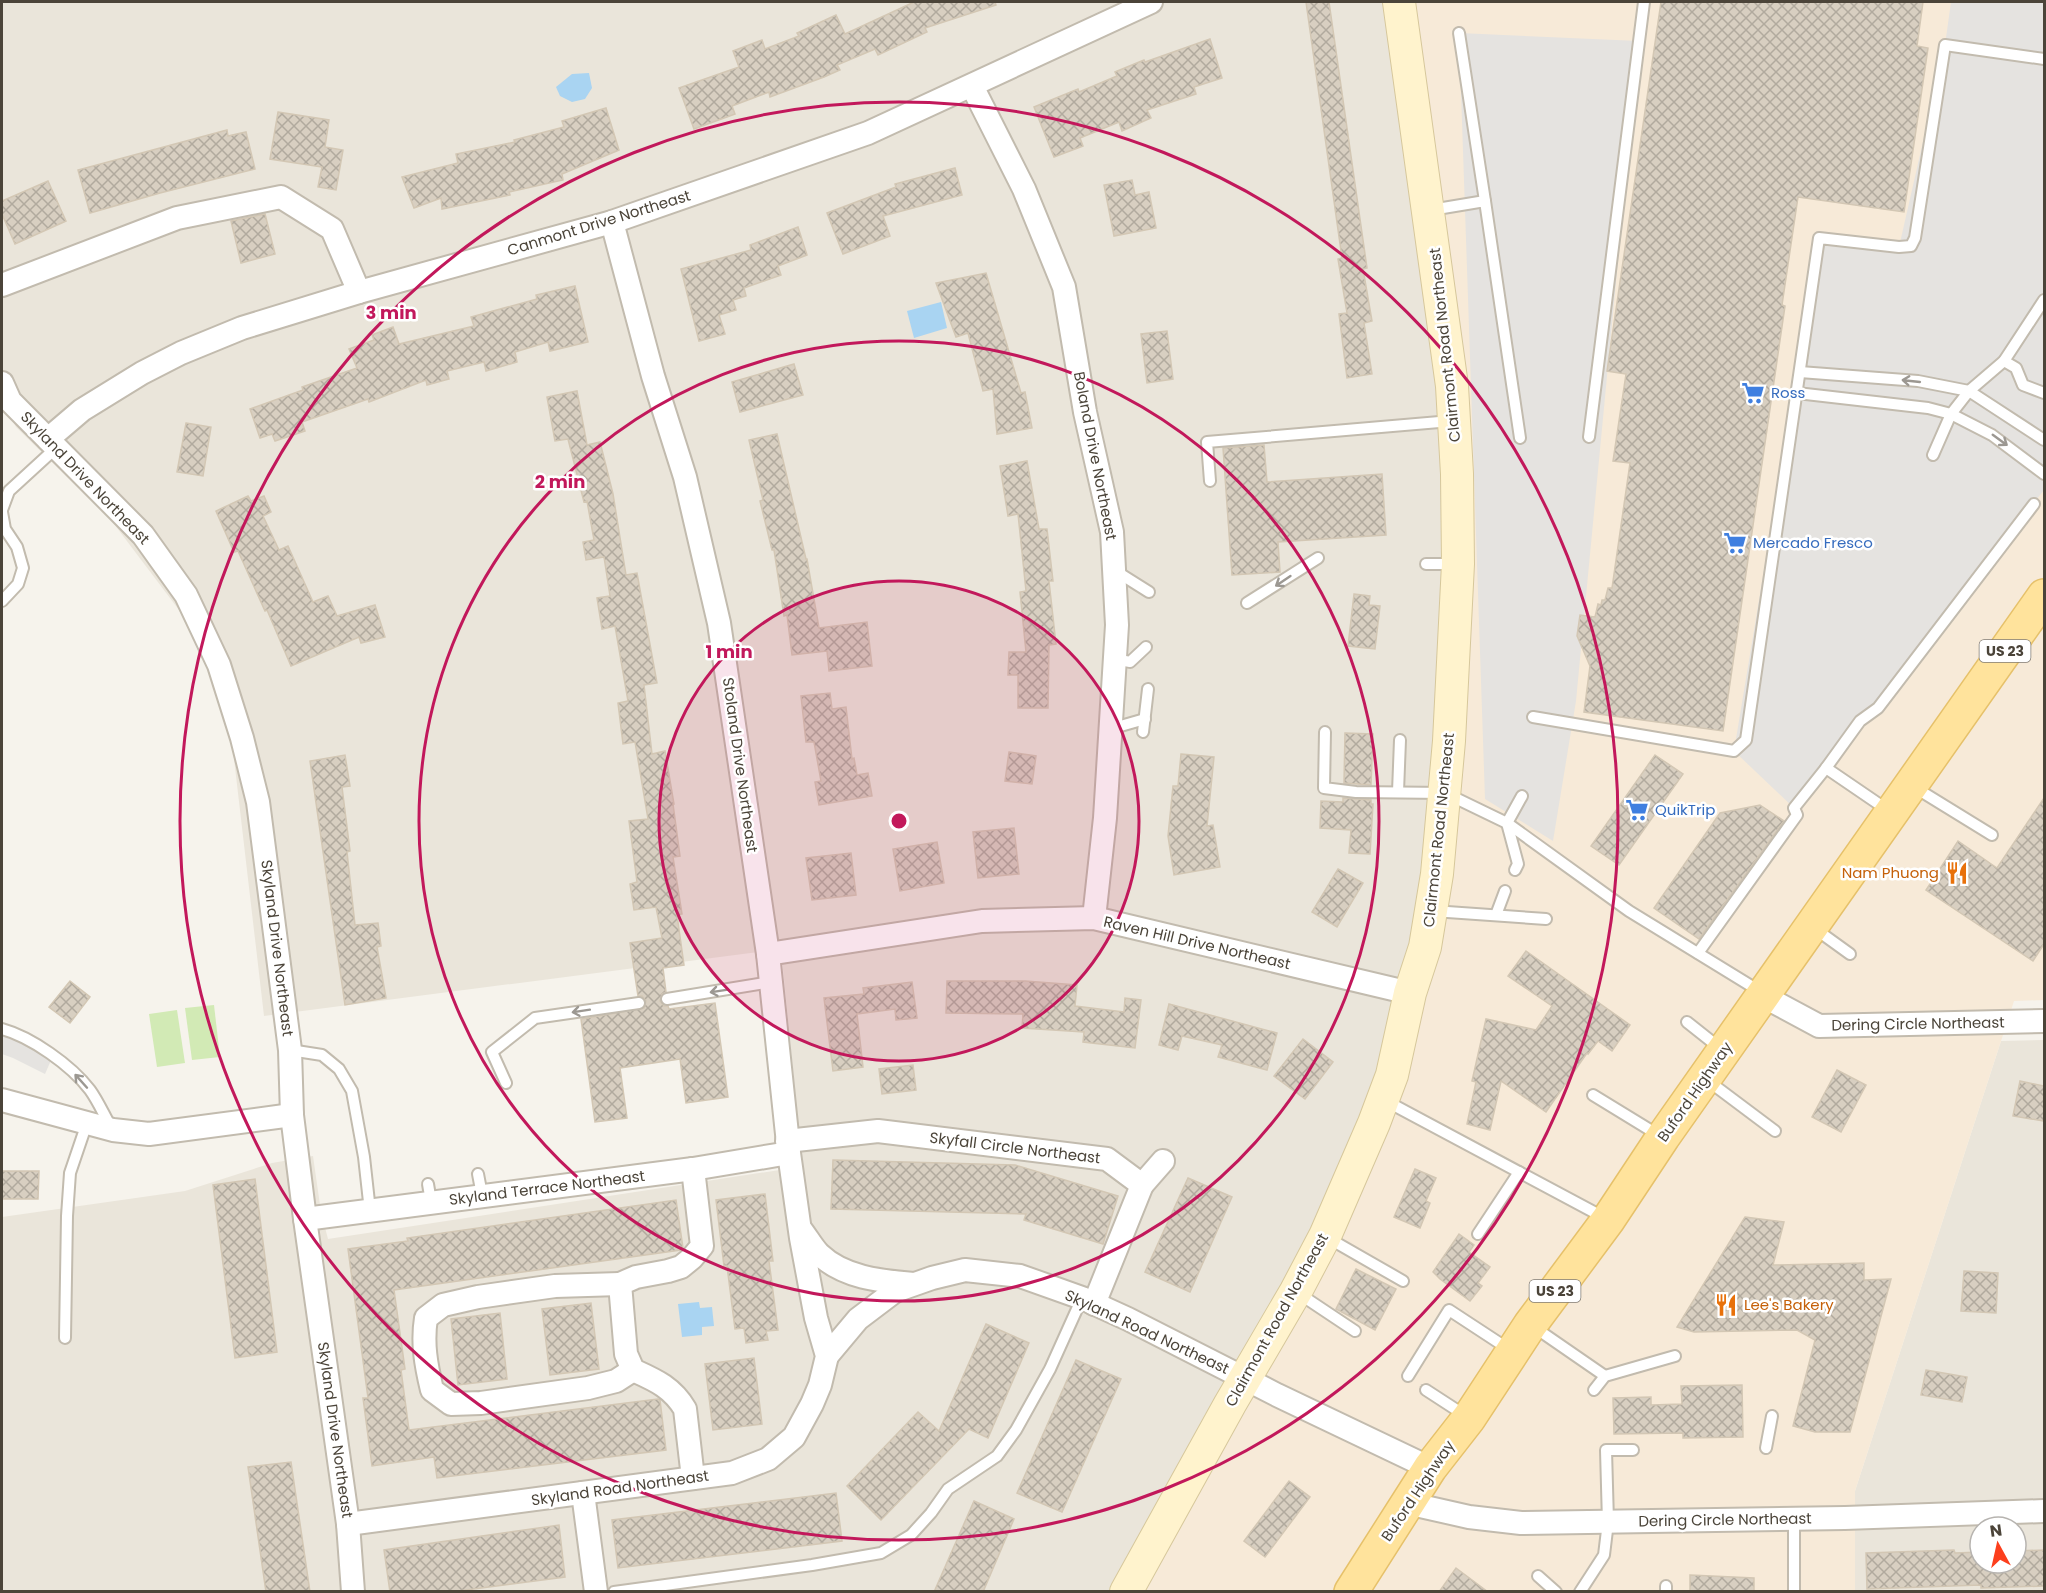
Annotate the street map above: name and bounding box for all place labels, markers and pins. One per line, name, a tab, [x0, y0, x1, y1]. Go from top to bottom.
supermarket icon: Ross	[1740, 380, 1766, 406]
place label: Ross	[1771, 382, 1806, 403]
supermarket icon: Mercado Fresco	[1722, 530, 1748, 556]
place label: Mercado Fresco	[1753, 532, 1873, 553]
supermarket icon: QuikTrip	[1624, 797, 1650, 823]
place label: QuikTrip	[1655, 799, 1715, 820]
centre of rings	[889, 811, 909, 831]
restaurant icon: Nam Phuong	[1944, 860, 1970, 886]
place label: Nam Phuong	[1842, 862, 1939, 883]
restaurant icon: Lee's Bakery	[1713, 1292, 1739, 1318]
place label: Lee's Bakery	[1744, 1294, 1834, 1315]

